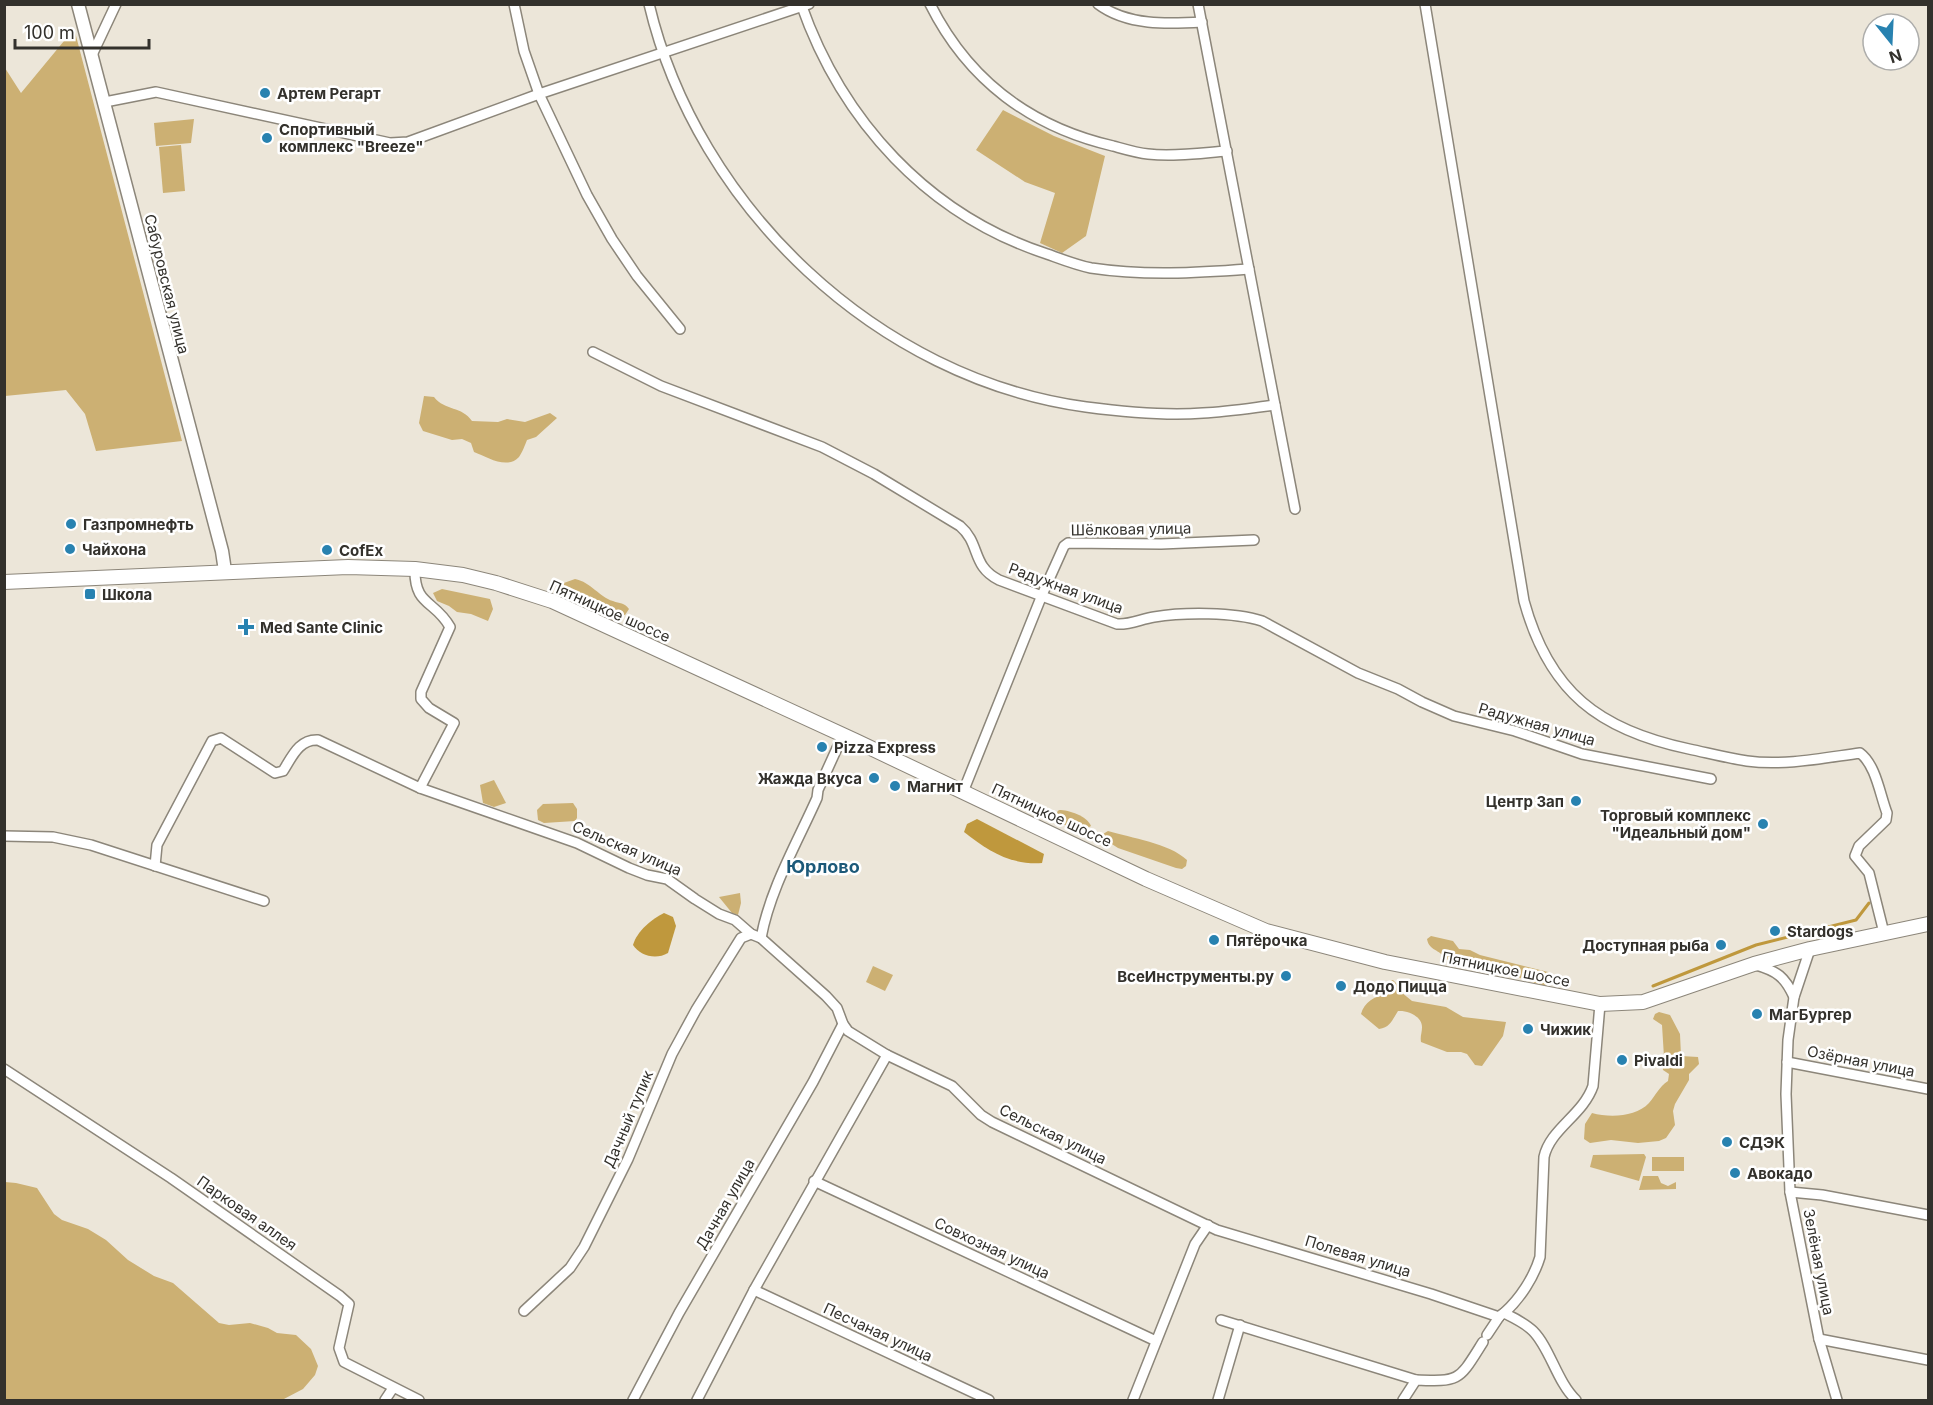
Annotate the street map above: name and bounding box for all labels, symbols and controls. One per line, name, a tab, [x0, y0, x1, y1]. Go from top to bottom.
scale bar	[15, 12, 148, 50]
north arrow	[1861, 12, 1921, 72]
text: 100 m	[24, 22, 75, 43]
text: N	[1887, 45, 1905, 68]
place label: Артем Регарт	[277, 84, 381, 103]
marker: Артем Регарт	[258, 86, 272, 100]
place label: Спортивный комплекс "Breeze"	[279, 120, 424, 156]
marker: Спортивный комплекс "Breeze"	[260, 131, 274, 145]
street label: Сабуровская улица	[140, 212, 194, 356]
place label: Газпромнефть	[83, 515, 194, 534]
marker: Газпромнефть	[64, 517, 78, 531]
street label: Шёлковая улица	[1071, 518, 1191, 540]
place label: Чайхона	[82, 540, 146, 559]
place label: CofEx	[339, 541, 383, 560]
marker: Чайхона	[63, 542, 77, 556]
marker: CofEx	[320, 543, 334, 557]
street label: Радужная улица	[1006, 558, 1126, 618]
street label: Пятницкое шоссе	[547, 576, 673, 646]
place label: Школа	[102, 585, 152, 604]
marker: Школа	[83, 587, 97, 601]
marker: Med Sante Clinic	[237, 618, 255, 636]
place label: Med Sante Clinic	[260, 618, 383, 637]
street label: Радужная улица	[1476, 698, 1598, 750]
place label: Pizza Express	[834, 738, 936, 757]
marker: Pizza Express	[815, 740, 829, 754]
place label: Жажда Вкуса	[758, 769, 862, 788]
marker: Жажда Вкуса	[867, 771, 881, 785]
place label: Магнит	[907, 777, 963, 796]
marker: Магнит	[888, 779, 902, 793]
street label: Пятницкое шоссе	[989, 779, 1115, 851]
place label: Центр Зап	[1486, 792, 1564, 811]
marker: Центр Зап	[1569, 794, 1583, 808]
place label: Торговый комплекс "Идеальный дом"	[1600, 806, 1751, 842]
street label: Сельская улица	[569, 816, 685, 880]
marker: Торговый комплекс "Идеальный дом"	[1756, 817, 1770, 831]
district label: Юрлово	[786, 856, 860, 877]
place label: Stardogs	[1787, 922, 1853, 941]
marker: Stardogs	[1768, 924, 1782, 938]
place label: Пятёрочка	[1226, 931, 1307, 950]
marker: Пятёрочка	[1207, 933, 1221, 947]
place label: Доступная рыба	[1582, 936, 1709, 955]
marker: Доступная рыба	[1714, 938, 1728, 952]
street label: Пятницкое шоссе	[1440, 947, 1572, 991]
place label: ВсеИнструменты.ру	[1117, 967, 1274, 986]
marker: ВсеИнструменты.ру	[1279, 969, 1293, 983]
place label: Додо Пицца	[1353, 977, 1447, 996]
marker: Додо Пицца	[1334, 979, 1348, 993]
place label: МагБургер	[1769, 1005, 1852, 1024]
marker: МагБургер	[1750, 1007, 1764, 1021]
place label: Чижик	[1540, 1020, 1591, 1039]
marker: Чижик	[1521, 1022, 1535, 1036]
street label: Озёрная улица	[1806, 1041, 1916, 1081]
place label: Pivaldi	[1634, 1051, 1683, 1070]
marker: Pivaldi	[1615, 1053, 1629, 1067]
street label: Дачный тупик	[599, 1067, 657, 1171]
street label: Сельская улица	[996, 1100, 1110, 1168]
place label: СДЭК	[1739, 1133, 1785, 1152]
marker: СДЭК	[1720, 1135, 1734, 1149]
street label: Дачная улица	[691, 1155, 759, 1253]
place label: Авокадо	[1747, 1164, 1813, 1183]
marker: Авокадо	[1728, 1166, 1742, 1180]
street label: Парковая аллея	[193, 1171, 301, 1255]
street label: Зелёная улица	[1799, 1207, 1839, 1317]
street label: Совхозная улица	[931, 1213, 1053, 1283]
street label: Полевая улица	[1303, 1231, 1413, 1281]
street label: Песчаная улица	[820, 1298, 936, 1366]

